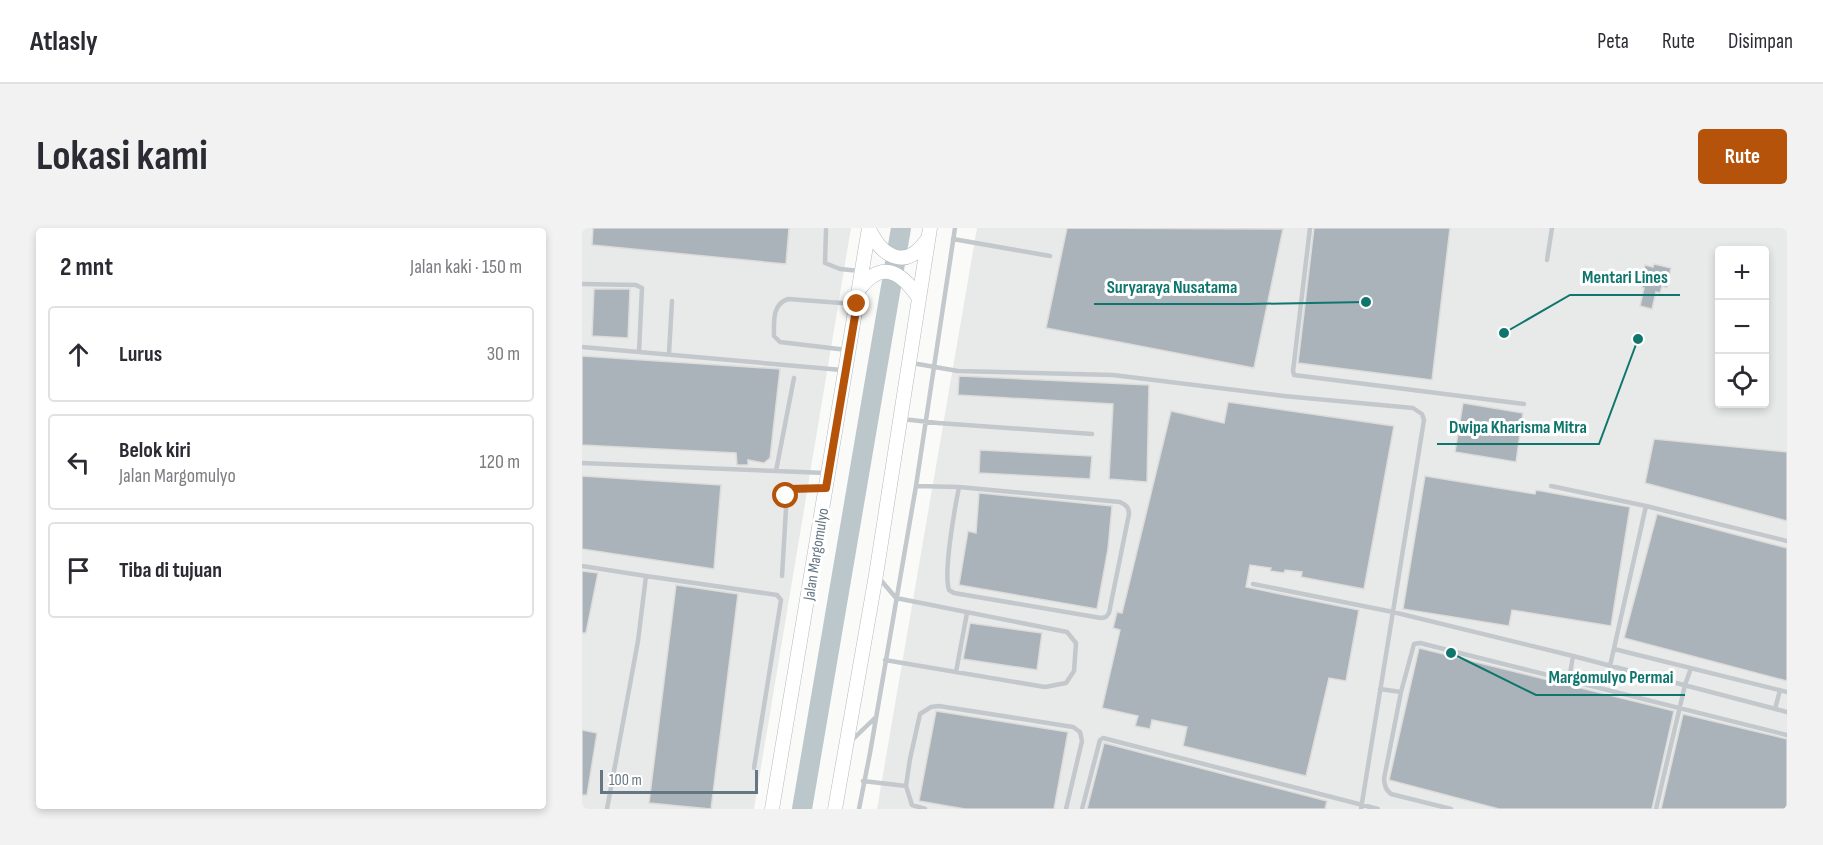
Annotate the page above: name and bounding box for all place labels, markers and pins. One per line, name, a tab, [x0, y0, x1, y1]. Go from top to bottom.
callout: Mentari Lines	[1570, 259, 1680, 295]
callout: Suryaraya Nusatama	[1094, 268, 1249, 304]
callout: Dwipa Kharisma Mitra	[1437, 408, 1599, 444]
callout: Margomulyo Permai	[1536, 659, 1685, 695]

